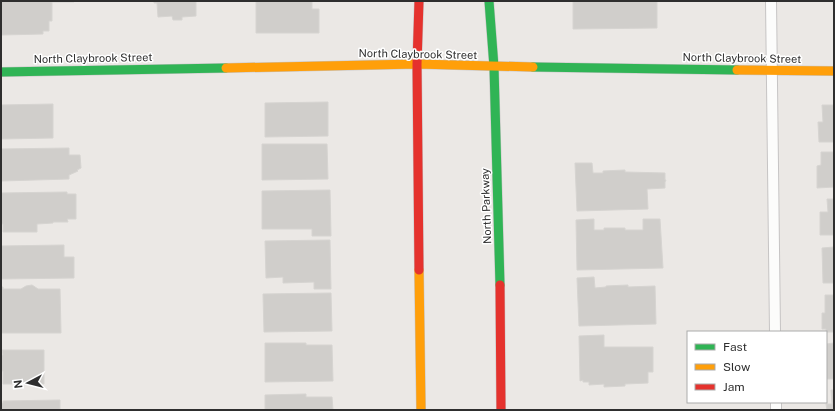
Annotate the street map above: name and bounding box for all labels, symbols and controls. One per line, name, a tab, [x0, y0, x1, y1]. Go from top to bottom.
street label: North Claybrook Street	[359, 47, 477, 61]
street label: North Claybrook Street	[34, 51, 152, 65]
street label: North Claybrook Street	[683, 51, 801, 65]
street label: North Parkway	[479, 168, 493, 244]
legend	[687, 331, 827, 403]
text: Fast	[723, 340, 748, 354]
text: Slow	[723, 360, 751, 374]
north arrow	[8, 363, 48, 403]
text: N	[12, 379, 25, 389]
text: Jam	[723, 380, 745, 394]

